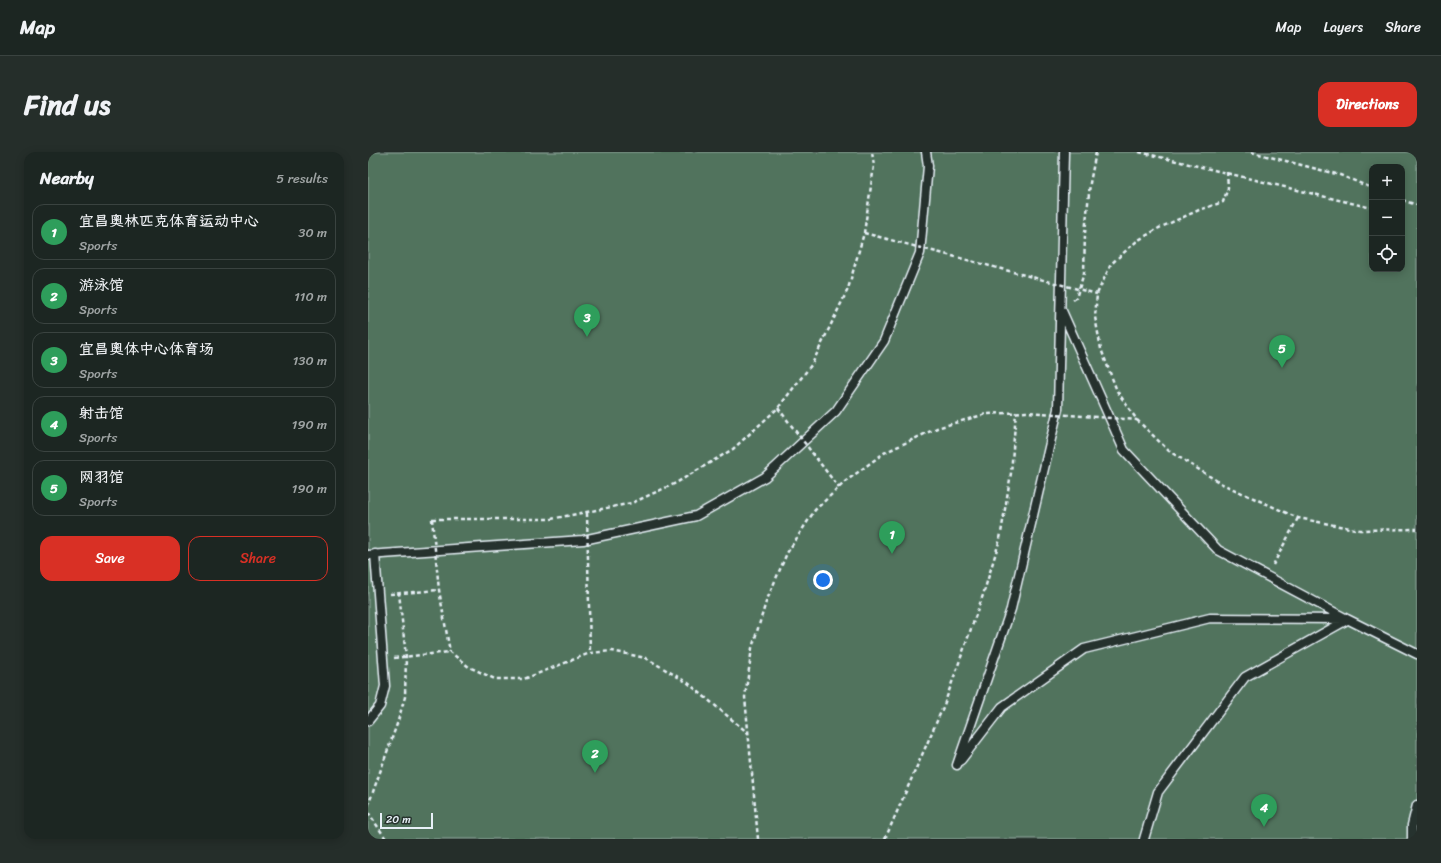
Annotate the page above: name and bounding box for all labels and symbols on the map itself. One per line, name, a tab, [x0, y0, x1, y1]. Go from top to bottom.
pin: 3	[574, 304, 600, 337]
pin: 5	[1269, 335, 1295, 368]
pin: 1	[879, 521, 905, 554]
your location	[813, 570, 833, 590]
pin: 2	[582, 740, 608, 773]
pin: 4	[1251, 794, 1277, 827]
scale bar	[380, 811, 433, 830]

